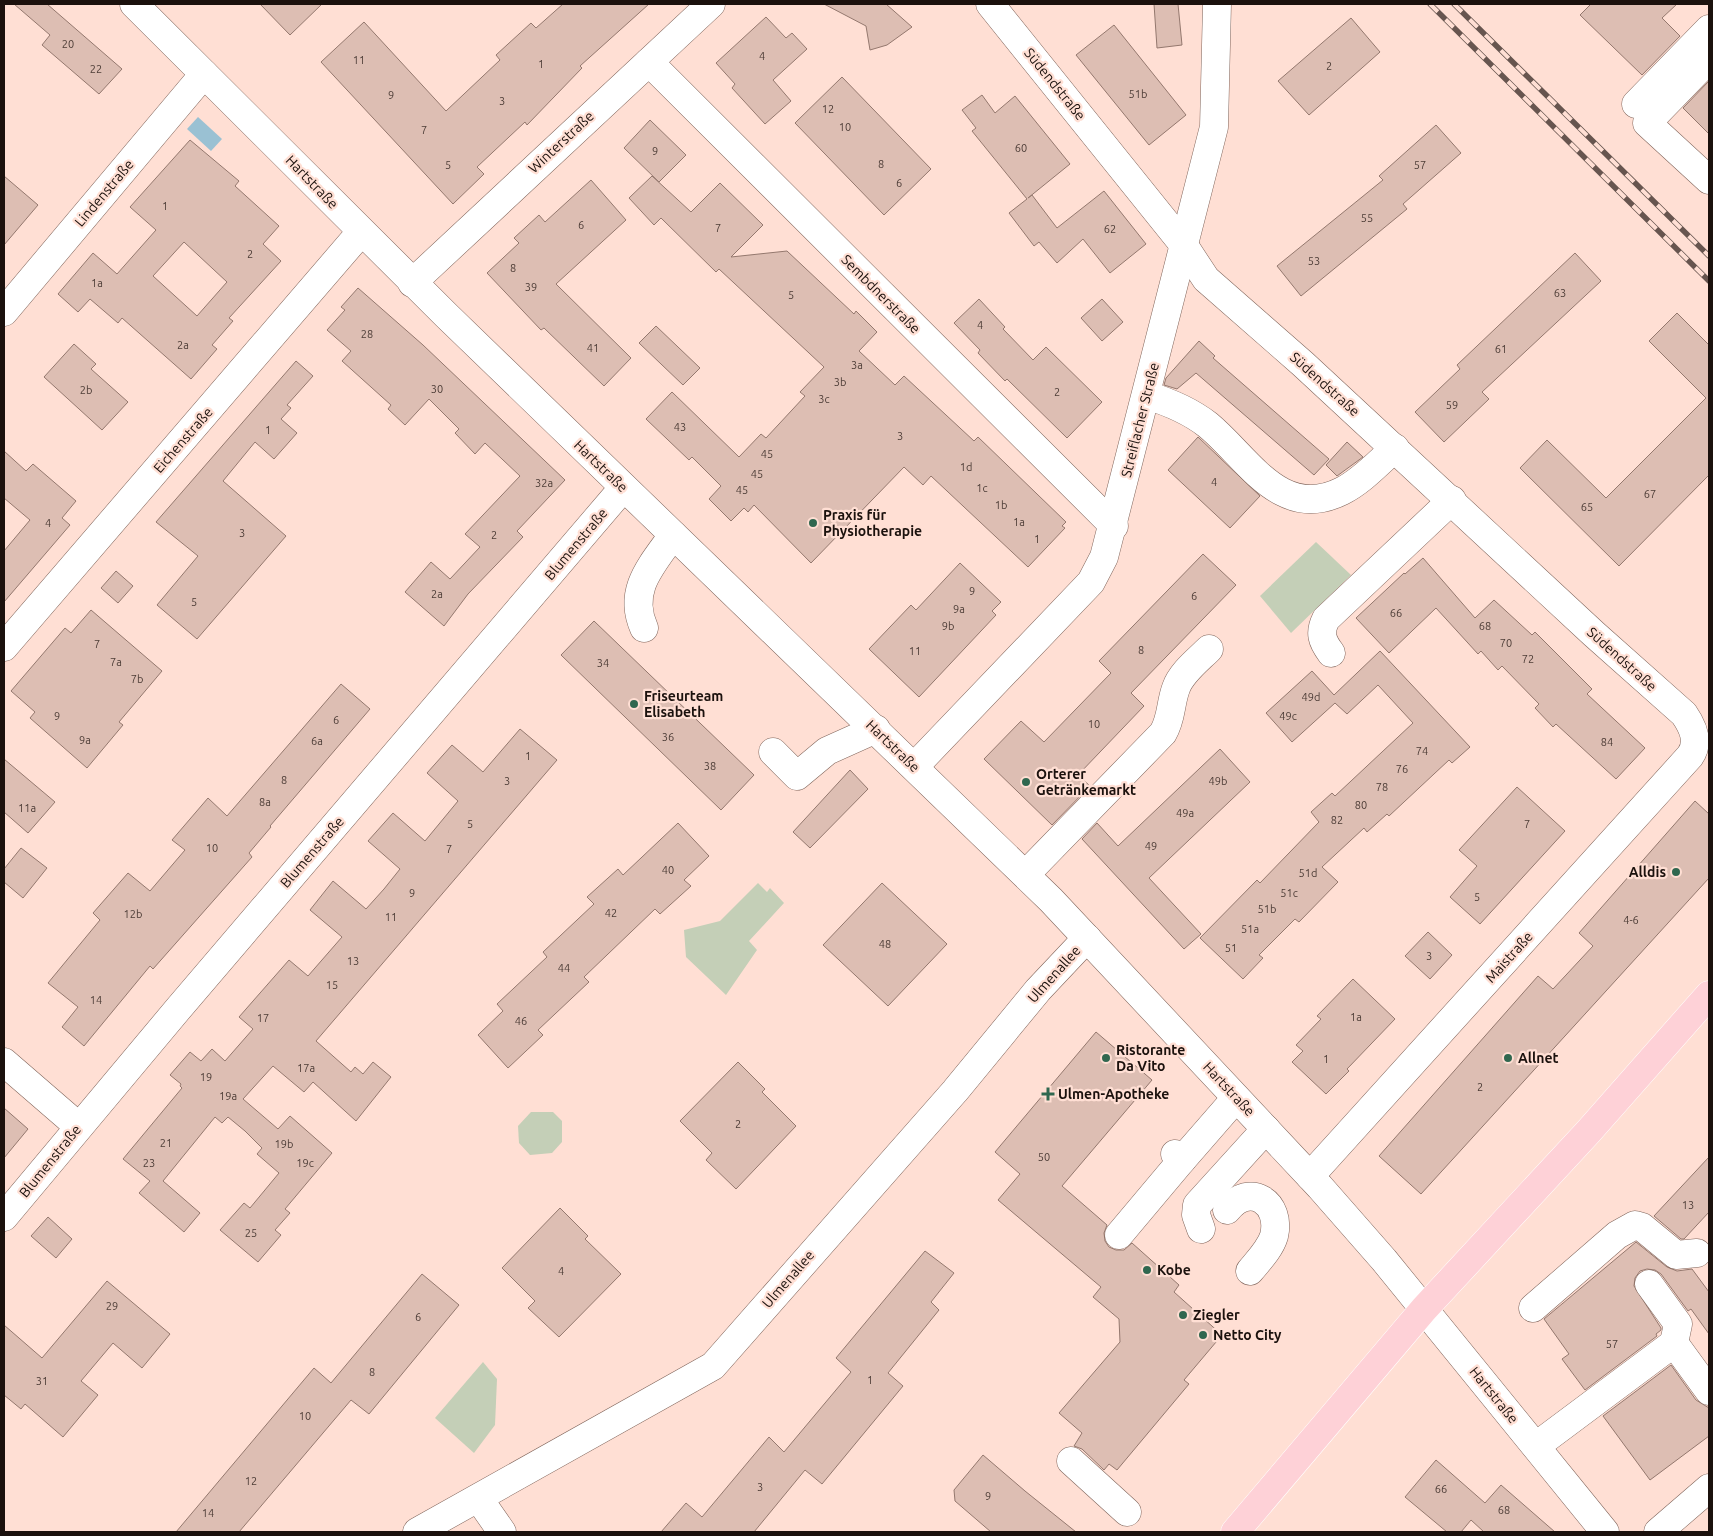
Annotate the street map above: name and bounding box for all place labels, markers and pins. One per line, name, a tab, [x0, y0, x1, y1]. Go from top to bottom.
place label: Praxis für Physiotherapie	[823, 507, 922, 539]
marker: Praxis für Physiotherapie	[807, 517, 819, 529]
place label: Friseurteam Elisabeth	[644, 688, 723, 720]
marker: Friseurteam Elisabeth	[628, 698, 640, 710]
place label: Orterer Getränkemarkt	[1036, 766, 1136, 798]
marker: Orterer Getränkemarkt	[1020, 776, 1032, 788]
place label: Alldis	[1629, 864, 1666, 880]
marker: Alldis	[1670, 866, 1682, 878]
place label: Ristorante Da Vito	[1116, 1042, 1185, 1074]
place label: Allnet	[1518, 1050, 1559, 1066]
marker: Ristorante Da Vito	[1100, 1052, 1112, 1064]
marker: Allnet	[1502, 1052, 1514, 1064]
place label: Ulmen-Apotheke	[1058, 1086, 1169, 1102]
marker: Ulmen-Apotheke	[1042, 1088, 1054, 1100]
place label: Kobe	[1157, 1262, 1191, 1278]
marker: Kobe	[1141, 1264, 1153, 1276]
place label: Ziegler	[1193, 1307, 1240, 1323]
marker: Ziegler	[1177, 1309, 1189, 1321]
place label: Netto City	[1213, 1327, 1282, 1343]
marker: Netto City	[1197, 1329, 1209, 1341]

